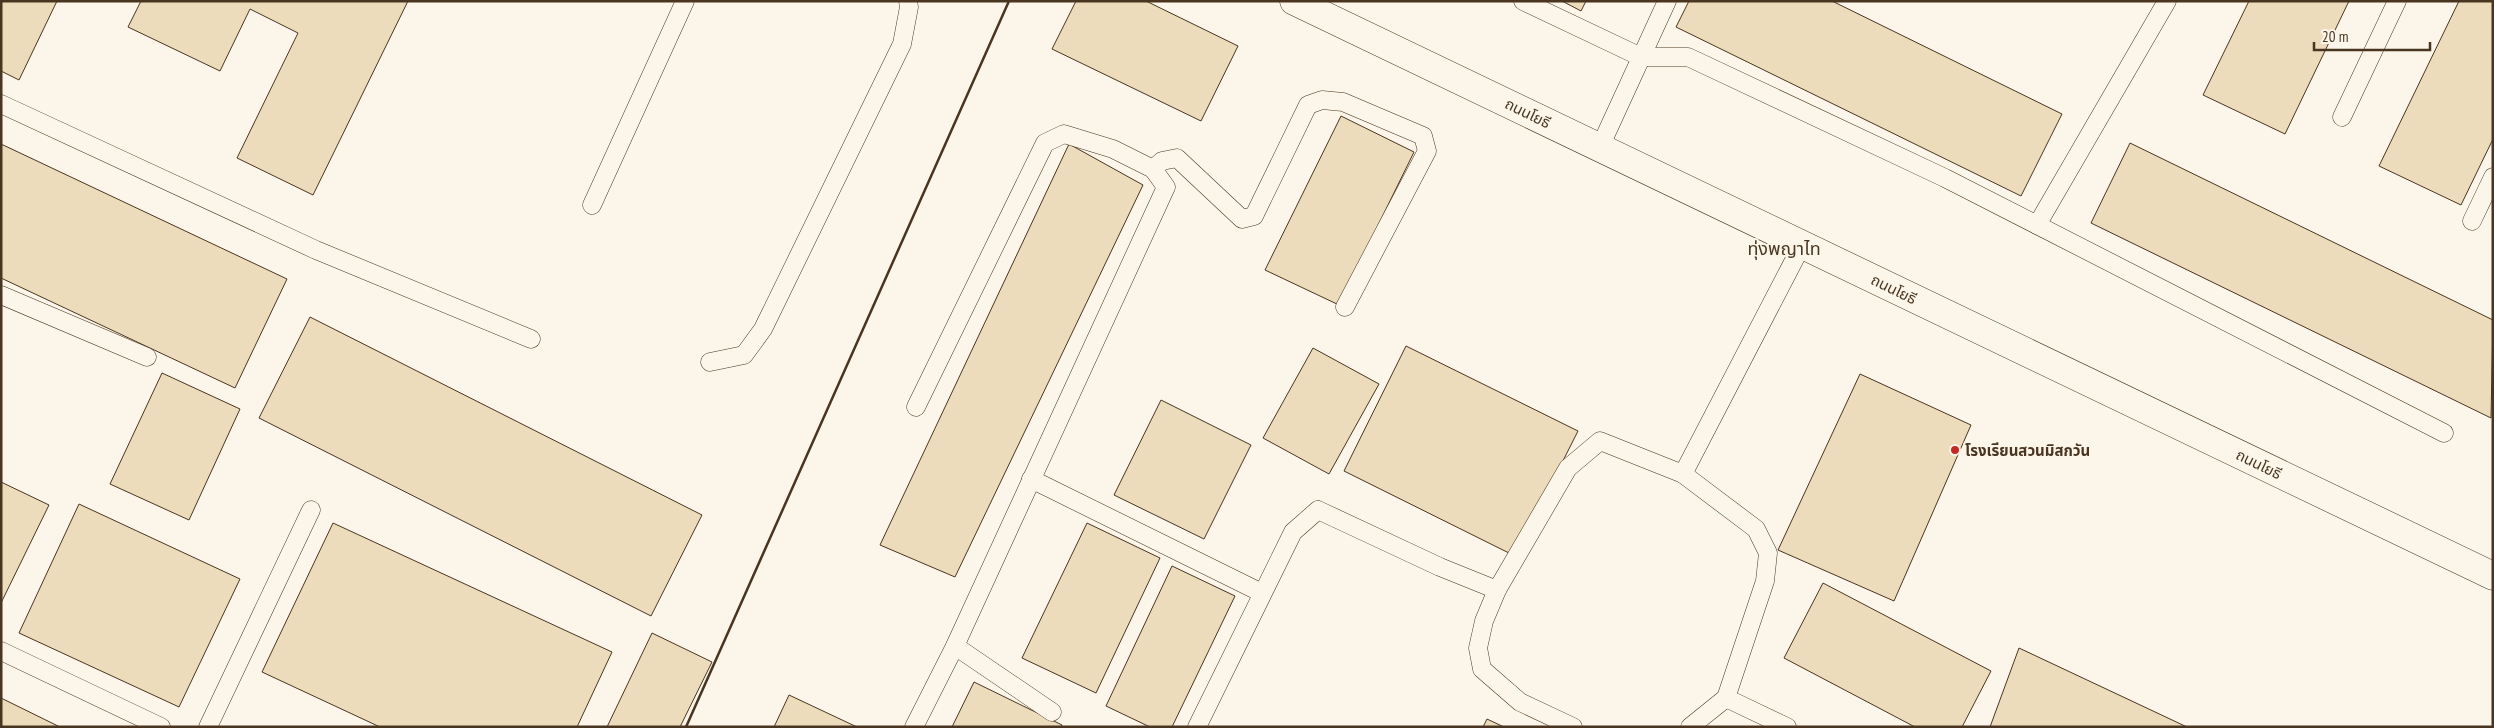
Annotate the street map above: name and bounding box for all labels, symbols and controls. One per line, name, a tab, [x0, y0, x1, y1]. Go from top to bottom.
scale bar	[2314, 20, 2430, 52]
text: 20 m	[2322, 27, 2348, 46]
street label: ถนนโยธี	[1502, 94, 1554, 132]
district label: ทุ่งพญาไท	[1747, 237, 1821, 260]
street label: ถนนโยธี	[1868, 270, 1920, 308]
place label: โรงเรียนสวนมิสกวัน	[1965, 441, 2090, 460]
marker: โรงเรียนสวนมิสกวัน	[1949, 444, 1961, 456]
street label: ถนนโยธี	[2233, 445, 2285, 483]

